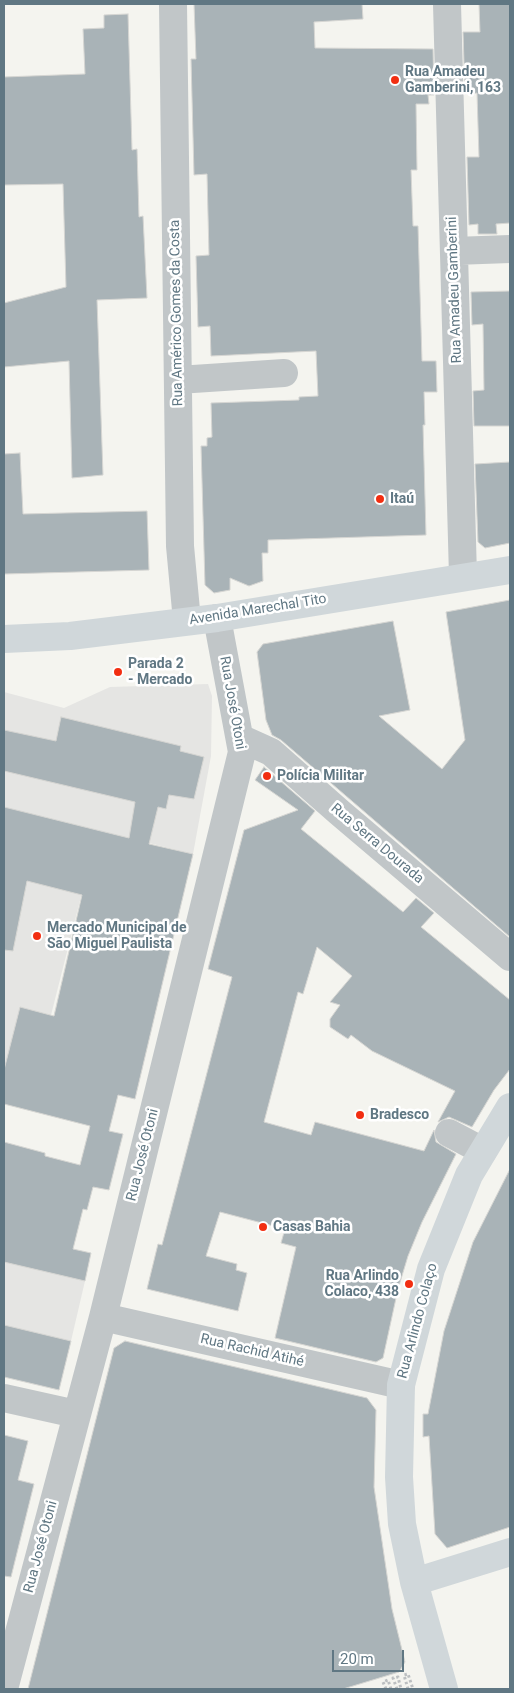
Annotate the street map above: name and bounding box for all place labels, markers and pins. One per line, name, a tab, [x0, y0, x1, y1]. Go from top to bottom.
place label: Rua Amadeu Gamberini, 163	[405, 64, 501, 96]
marker: Rua Amadeu Gamberini, 163	[389, 74, 401, 86]
place label: Itaú	[390, 491, 414, 507]
marker: Itaú	[374, 493, 386, 505]
place label: Parada 2 - Mercado	[128, 656, 192, 689]
marker: Parada 2 - Mercado	[112, 666, 124, 678]
place label: Polícia Militar	[277, 768, 364, 784]
marker: Polícia Militar	[261, 770, 273, 782]
place label: Mercado Municipal de São Miguel Paulista	[47, 920, 187, 952]
marker: Mercado Municipal de São Miguel Paulista	[31, 930, 43, 942]
place label: Bradesco	[370, 1107, 429, 1123]
marker: Bradesco	[354, 1109, 366, 1121]
place label: Casas Bahia	[273, 1219, 350, 1235]
marker: Casas Bahia	[257, 1221, 269, 1233]
place label: Rua Arlindo Colaco, 438	[325, 1268, 399, 1300]
marker: Rua Arlindo Colaco, 438	[403, 1278, 415, 1290]

